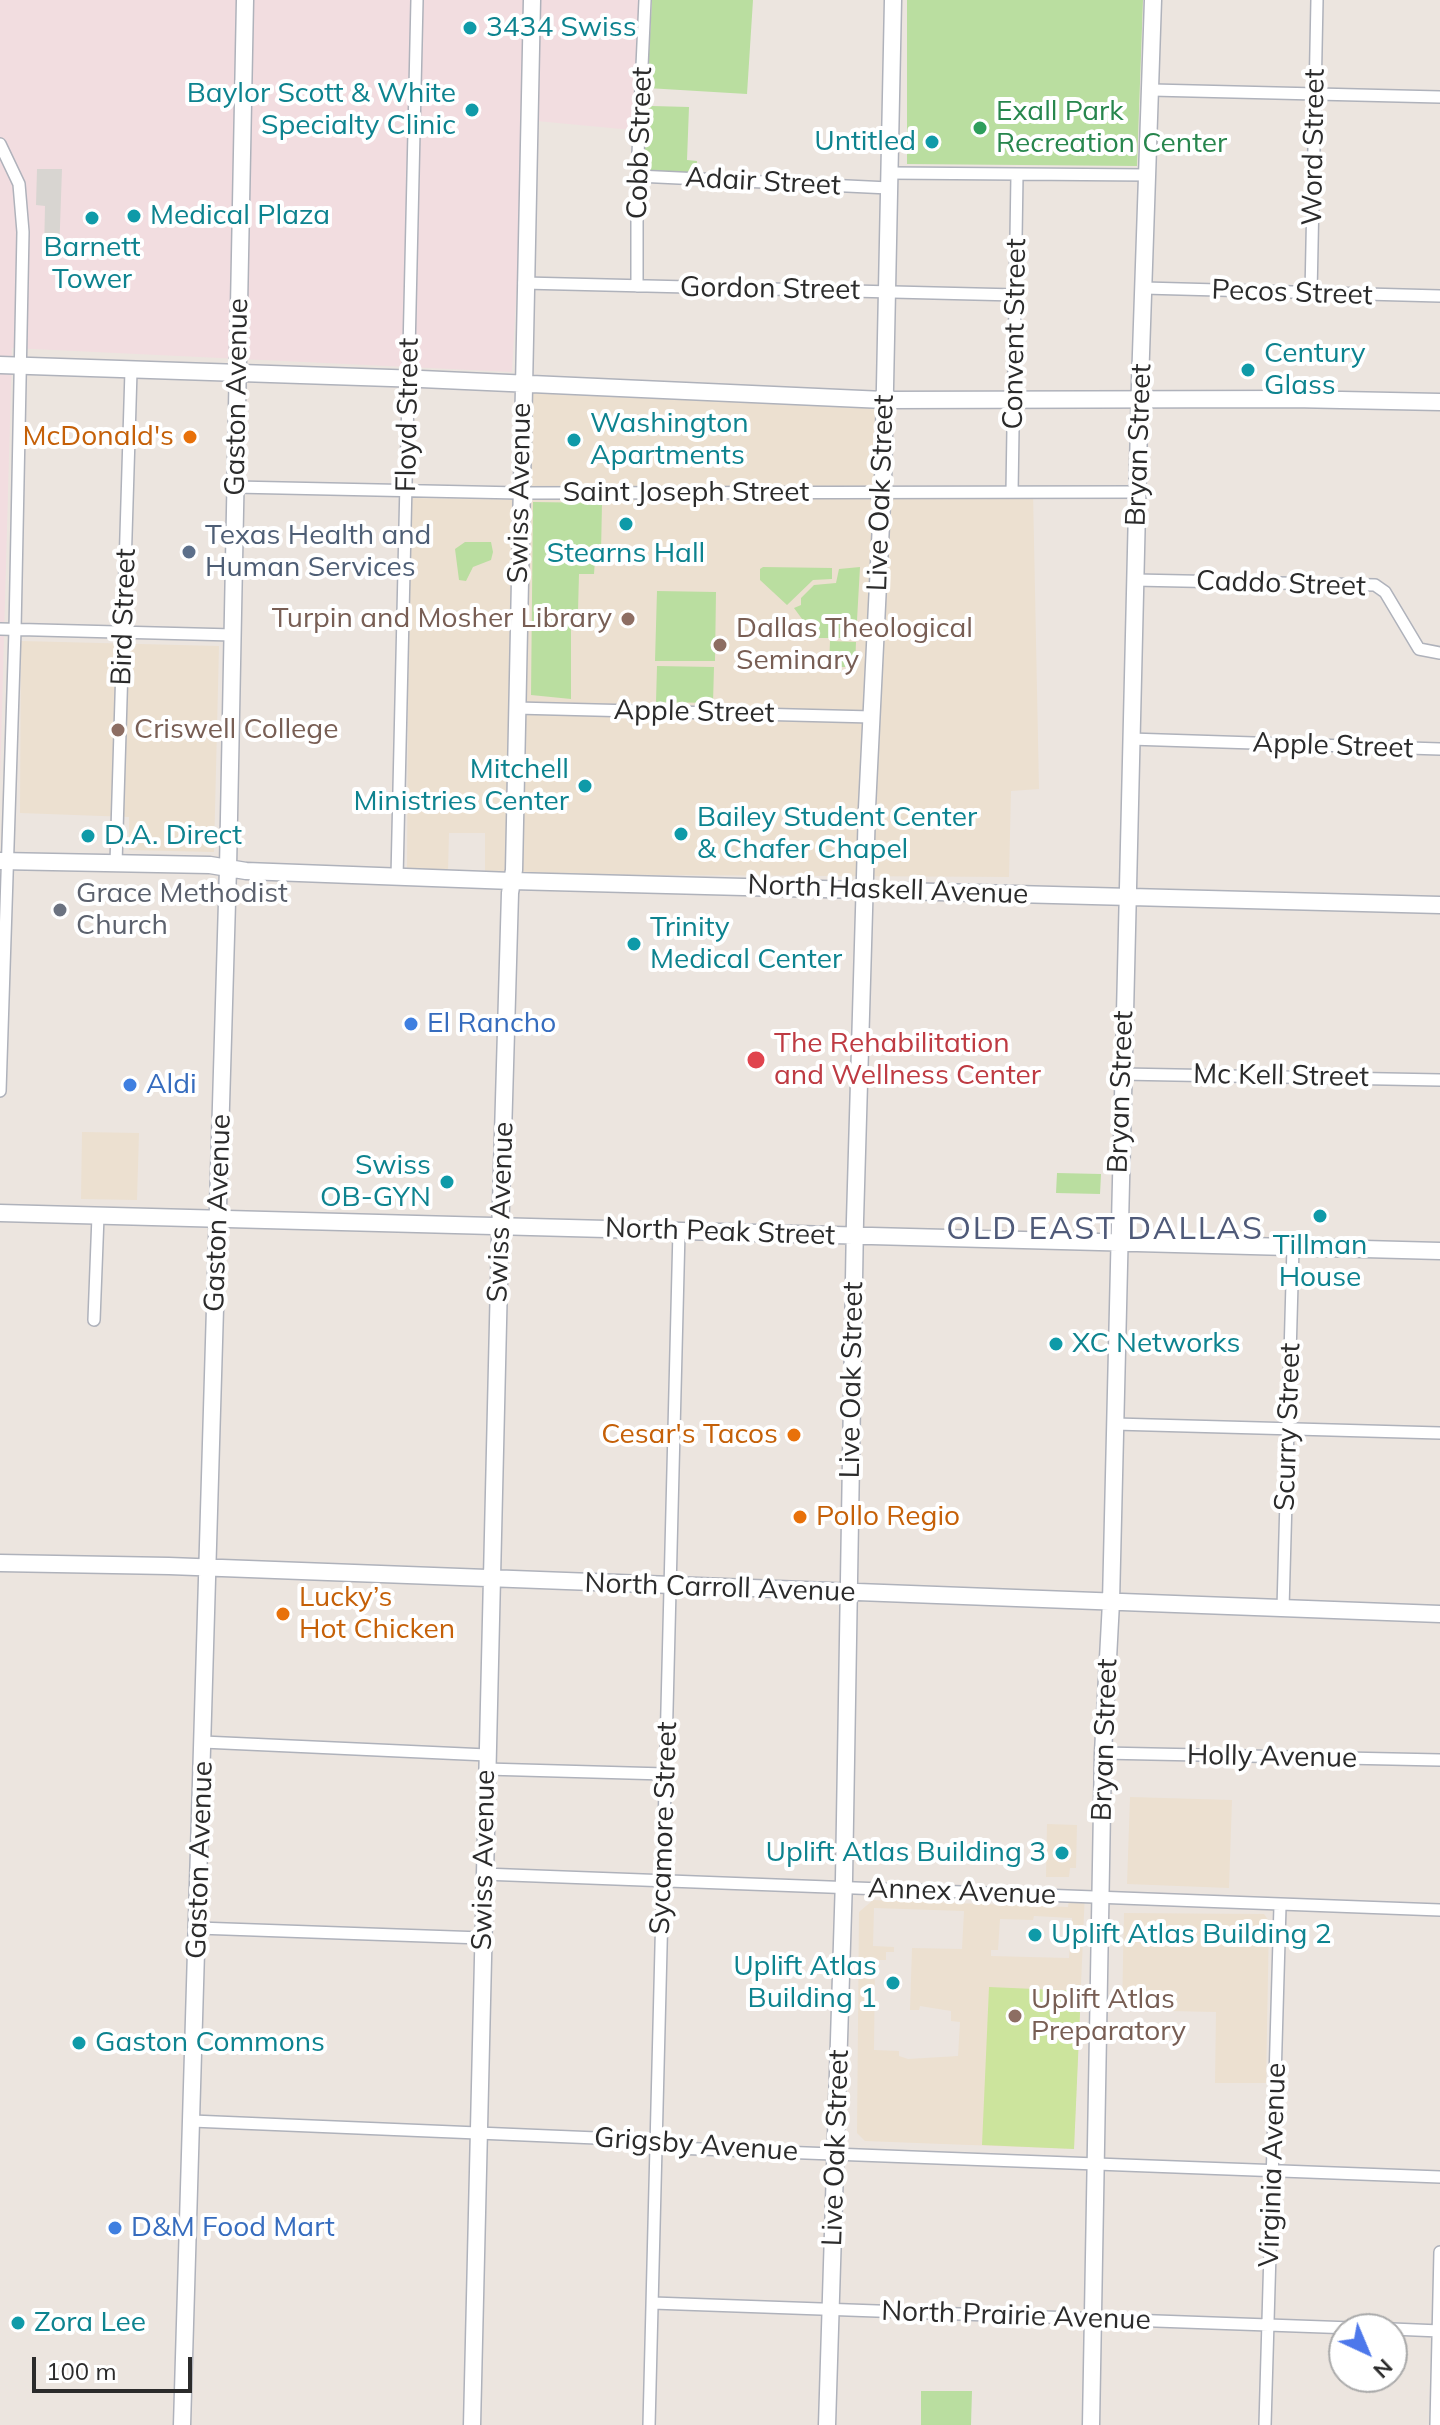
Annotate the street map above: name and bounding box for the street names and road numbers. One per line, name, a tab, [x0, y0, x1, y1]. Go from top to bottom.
street label: Cobb Street	[621, 66, 659, 220]
street label: Word Street	[1296, 68, 1332, 226]
street label: Adair Street	[684, 161, 842, 203]
street label: Convent Street	[997, 238, 1033, 430]
street label: Gordon Street	[680, 271, 860, 307]
street label: Pecos Street	[1211, 273, 1373, 313]
street label: Gaston Avenue	[218, 298, 256, 496]
street label: Floyd Street	[390, 338, 426, 492]
street label: Bryan Street	[1119, 363, 1159, 527]
street label: Live Oak Street	[861, 394, 901, 592]
street label: Swiss Avenue	[502, 402, 538, 584]
street label: Saint Joseph Street	[563, 476, 809, 510]
street label: Bird Street	[105, 548, 143, 686]
street label: Caddo Street	[1196, 564, 1366, 604]
street label: Apple Street	[613, 694, 775, 730]
street label: Apple Street	[1252, 726, 1414, 766]
street label: North Haskell Avenue	[747, 868, 1029, 912]
street label: Bryan Street	[1101, 1010, 1141, 1174]
street label: Mc Kell Street	[1193, 1058, 1369, 1094]
street label: Gaston Avenue	[198, 1114, 238, 1312]
street label: Swiss Avenue	[481, 1121, 521, 1303]
street label: North Peak Street	[604, 1211, 836, 1253]
street label: Live Oak Street	[833, 1281, 871, 1479]
street label: Scurry Street	[1268, 1342, 1308, 1512]
street label: North Carroll Avenue	[584, 1566, 856, 1610]
street label: Bryan Street	[1085, 1658, 1125, 1822]
street label: Sycamore Street	[643, 1721, 685, 1935]
street label: Holly Avenue	[1186, 1739, 1358, 1775]
street label: Gaston Avenue	[180, 1761, 220, 1959]
street label: Swiss Avenue	[466, 1769, 502, 1951]
street label: Annex Avenue	[867, 1872, 1057, 1912]
street label: Live Oak Street	[816, 2049, 856, 2247]
street label: Virginia Avenue	[1253, 2062, 1293, 2268]
street label: Grigsby Avenue	[593, 2121, 799, 2169]
street label: North Prairie Avenue	[881, 2295, 1151, 2337]

